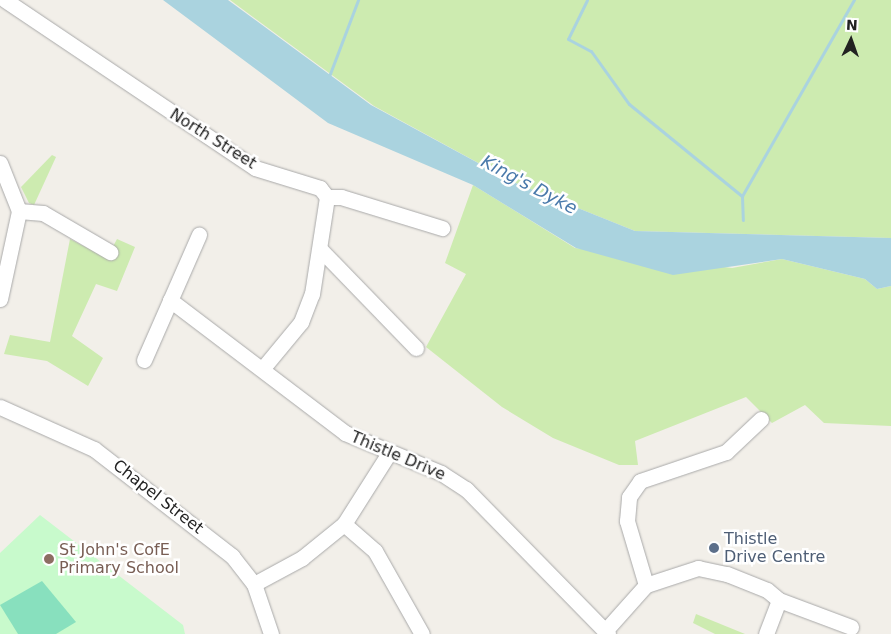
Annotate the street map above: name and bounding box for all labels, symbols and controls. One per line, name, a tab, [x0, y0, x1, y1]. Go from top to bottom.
north arrow	[826, 15, 876, 65]
text: N	[846, 17, 858, 33]
street label: North Street	[166, 105, 260, 173]
water label: King's Dyke	[477, 151, 581, 219]
street label: Thistle Drive	[348, 427, 448, 485]
street label: Chapel Street	[109, 456, 207, 538]
place label: Thistle Drive Centre	[724, 529, 825, 567]
place label: St John's CofE Primary School	[59, 540, 179, 578]
marker: Thistle Drive Centre	[708, 542, 720, 554]
marker: St John's CofE Primary School	[43, 553, 55, 565]

